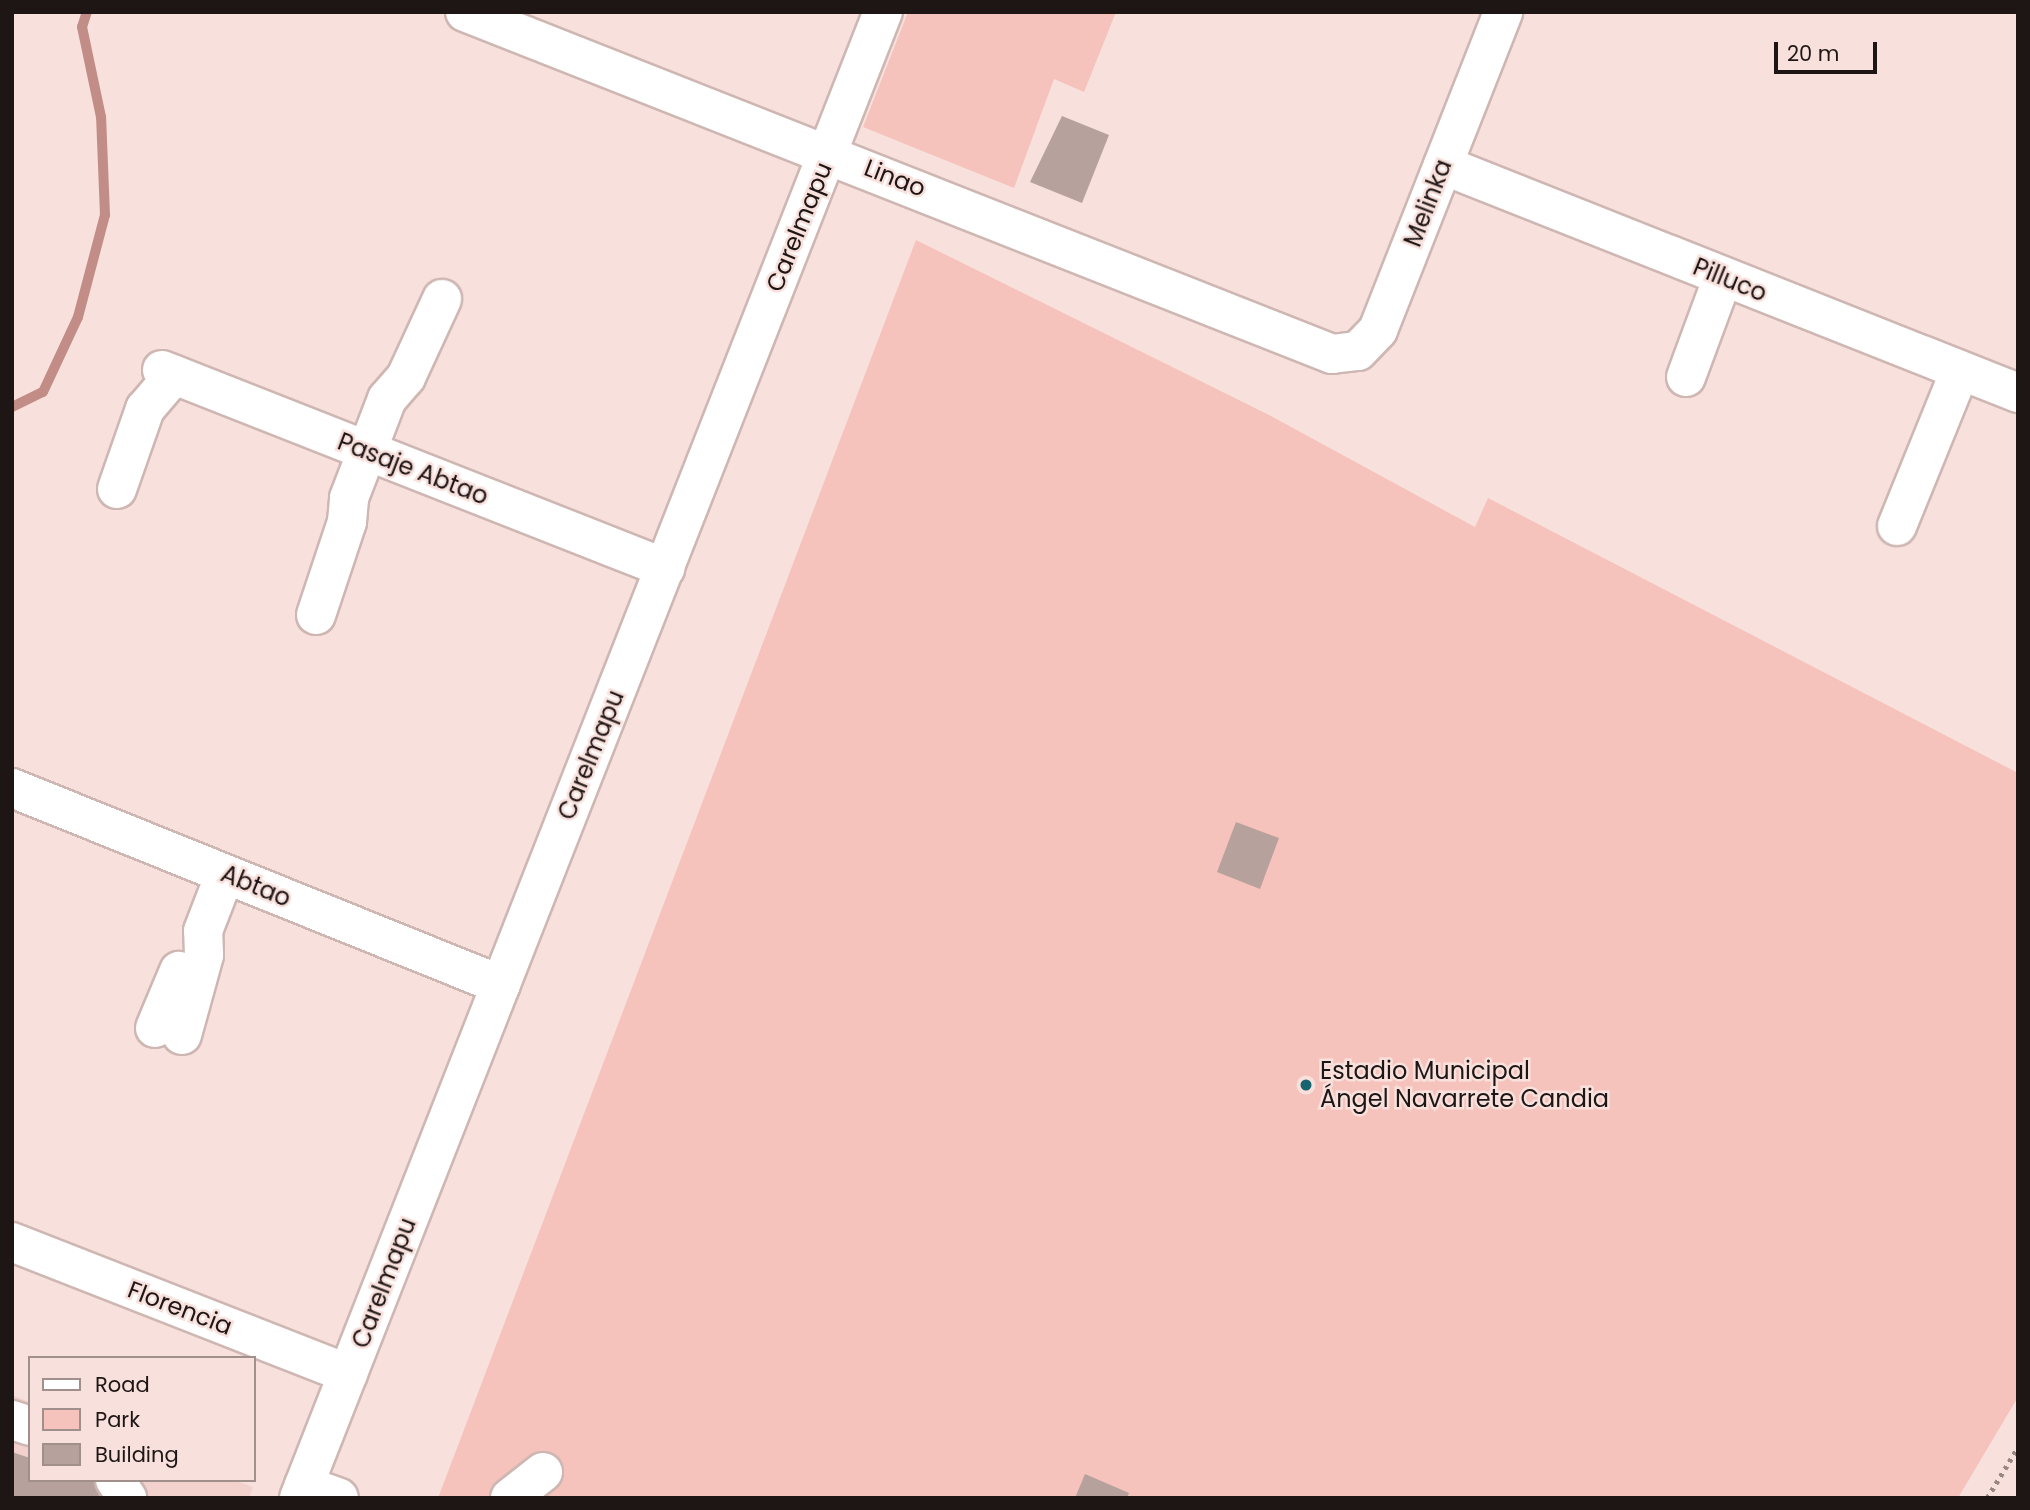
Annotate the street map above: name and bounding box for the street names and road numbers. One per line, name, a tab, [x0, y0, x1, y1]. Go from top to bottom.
street label: Linao	[860, 153, 930, 203]
street label: Melinka	[1398, 155, 1458, 251]
street label: Carelmapu	[760, 158, 838, 296]
street label: Pilluco	[1689, 252, 1771, 308]
street label: Pasaje Abtao	[334, 427, 492, 511]
street label: Carelmapu	[552, 686, 630, 824]
street label: Abtao	[217, 859, 295, 913]
street label: Carelmapu	[346, 1214, 422, 1352]
street label: Florencia	[124, 1275, 236, 1341]

